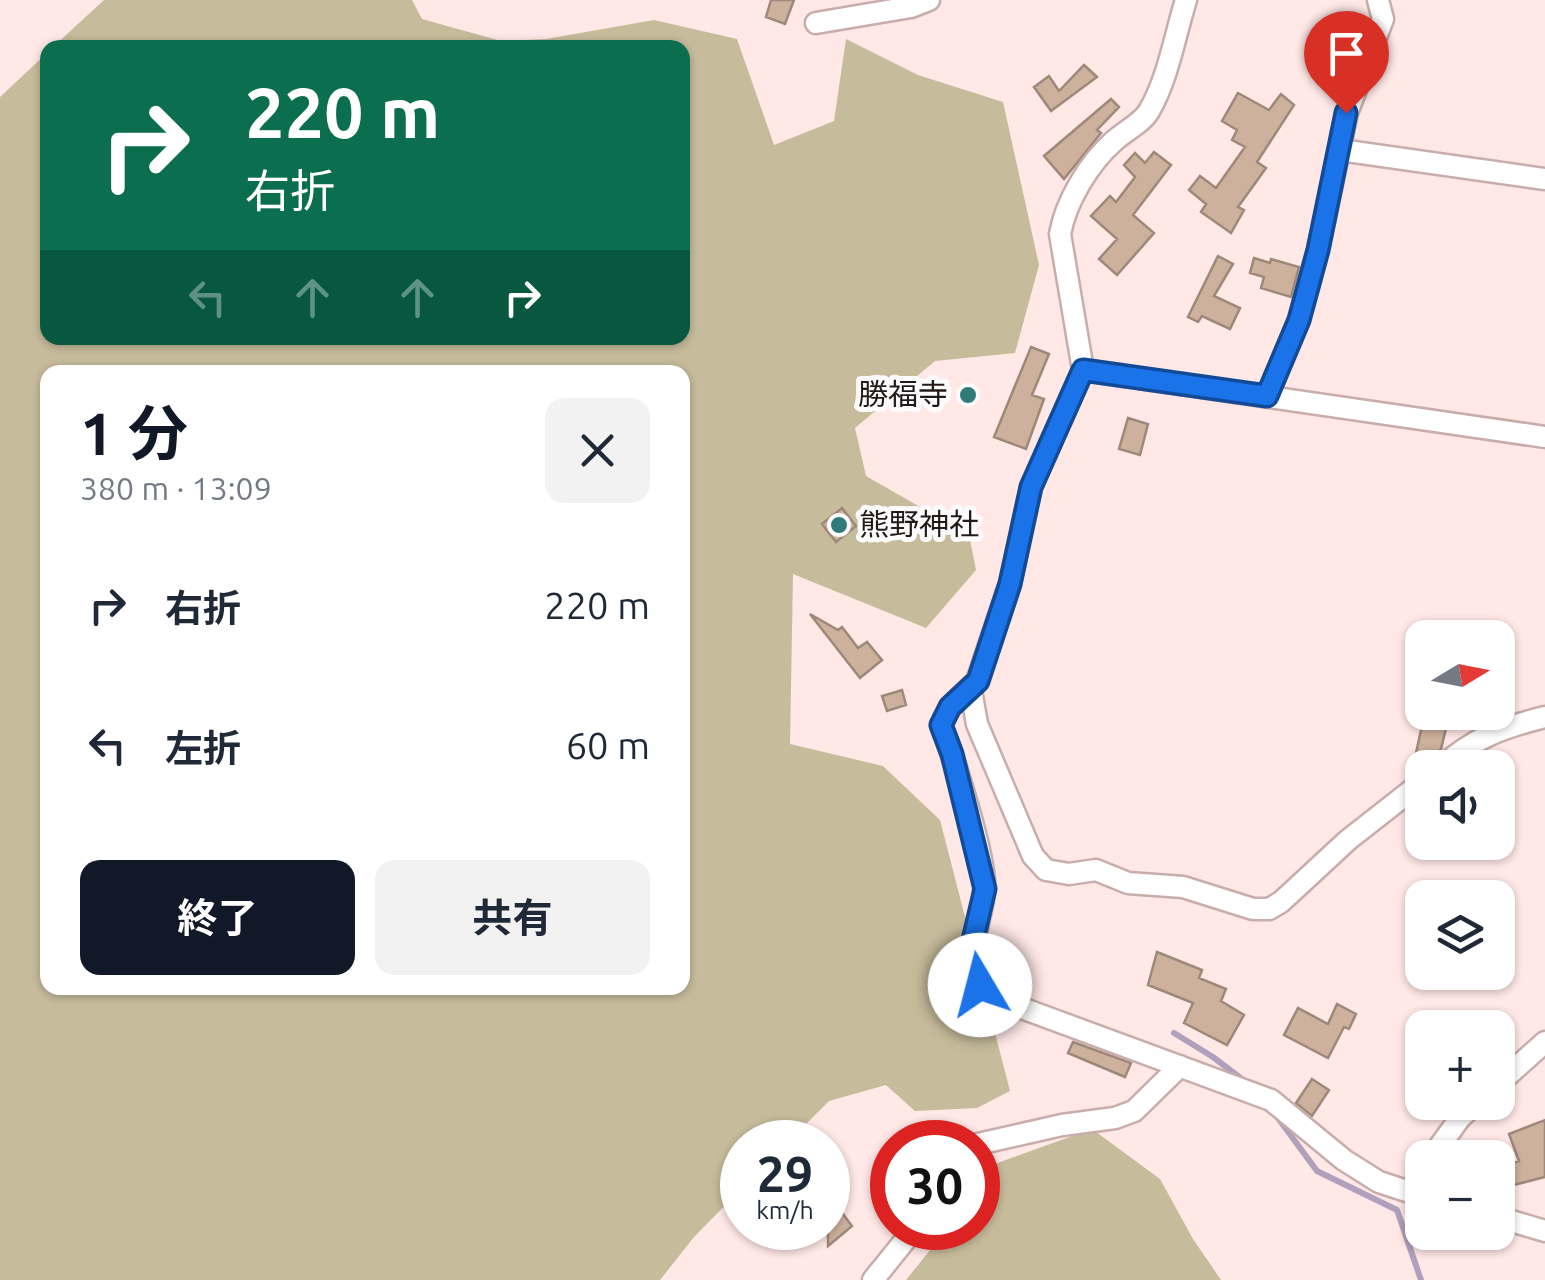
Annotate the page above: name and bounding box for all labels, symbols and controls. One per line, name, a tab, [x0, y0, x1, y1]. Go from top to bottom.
pin	[1304, 11, 1389, 114]
icon: arrive	[1319, 26, 1374, 81]
text: 220 m	[245, 73, 440, 151]
icon: right	[80, 80, 210, 210]
text: 右折	[245, 165, 335, 216]
icon: left	[180, 270, 235, 325]
icon: ahead	[285, 270, 340, 325]
icon: ahead	[390, 270, 445, 325]
icon: right	[495, 270, 550, 325]
place label: 勝福寺	[858, 377, 948, 411]
marker: 勝福寺	[957, 384, 979, 406]
button: close	[545, 398, 650, 503]
text: 1 分	[80, 399, 188, 466]
text: 380 m · 13:09	[80, 470, 272, 506]
place label: 熊野神社	[859, 507, 979, 541]
marker: 熊野神社	[828, 514, 850, 536]
icon: right	[80, 578, 135, 633]
text: 220 m	[544, 584, 650, 626]
text: 右折	[165, 587, 241, 629]
north arrow	[1405, 620, 1515, 730]
map controls	[1405, 620, 1515, 1250]
icon: left	[80, 718, 135, 773]
text: 60 m	[566, 724, 650, 766]
text: 左折	[165, 727, 241, 769]
button: sound	[1405, 750, 1515, 860]
button: 終了	[80, 860, 355, 975]
button: 共有	[375, 860, 650, 975]
button: layers	[1405, 880, 1515, 990]
position arrow	[928, 933, 1032, 1037]
button: +	[1405, 1010, 1515, 1120]
speed limit sign: 30	[870, 1120, 1000, 1250]
button: −	[1405, 1140, 1515, 1250]
text: 29	[757, 1145, 813, 1201]
text: km/h	[756, 1196, 814, 1224]

